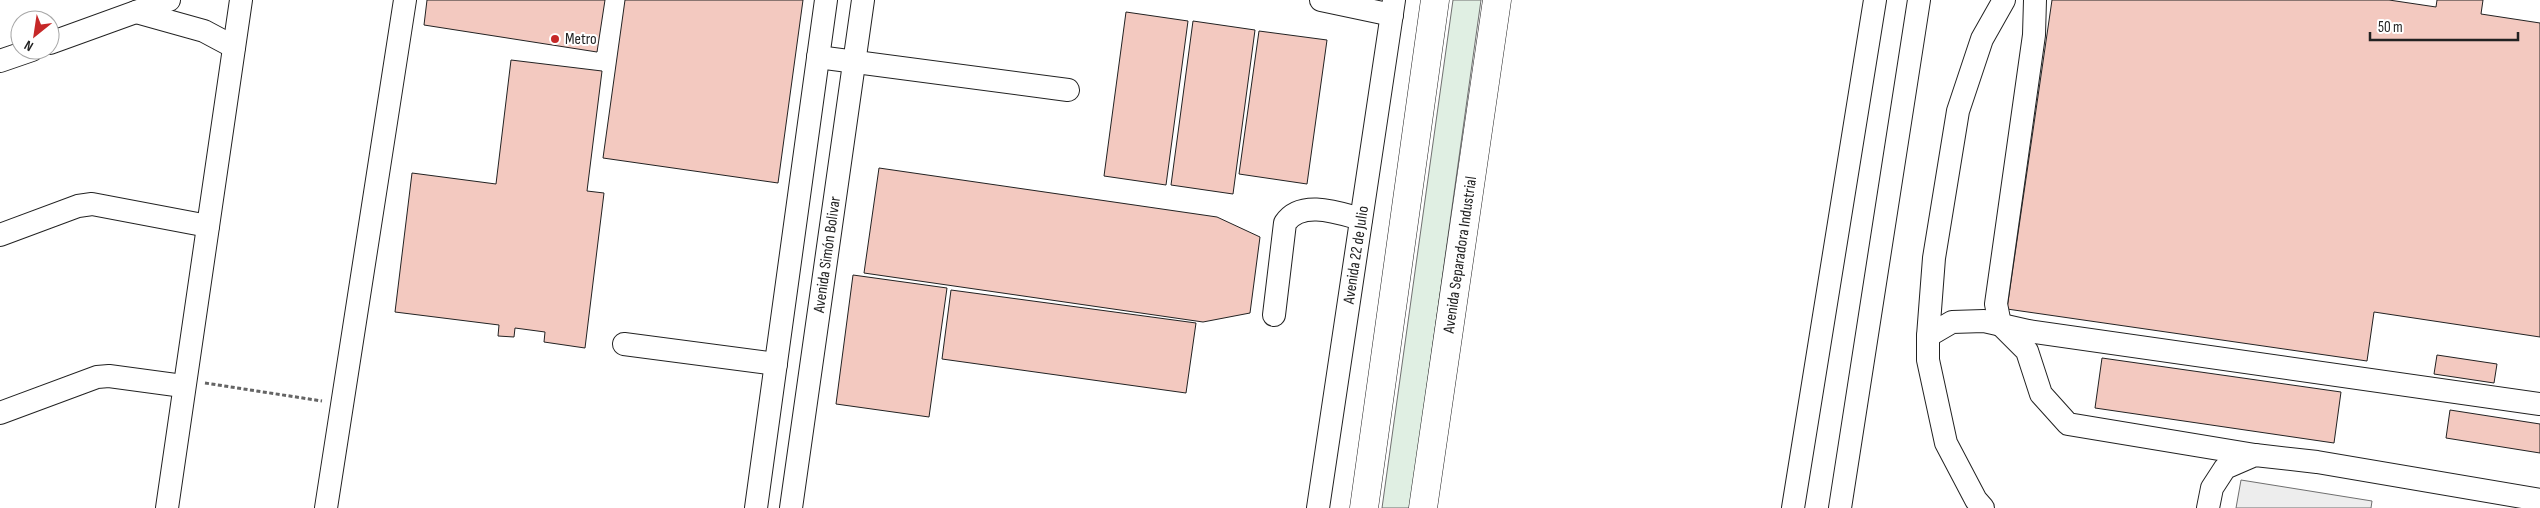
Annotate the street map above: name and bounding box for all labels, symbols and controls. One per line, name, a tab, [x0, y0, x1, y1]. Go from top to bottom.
north arrow	[10, 10, 60, 60]
scale bar	[2370, 10, 2518, 42]
text: 50 m	[2378, 18, 2403, 37]
place label: Metro	[565, 30, 597, 49]
marker: Metro	[549, 33, 561, 45]
text: N	[21, 37, 36, 55]
street label: Avenida Separadora Industrial	[1439, 175, 1481, 335]
street label: Avenida Simón Bolivar	[809, 195, 845, 315]
street label: Avenida 22 de Julio	[1339, 205, 1373, 306]

